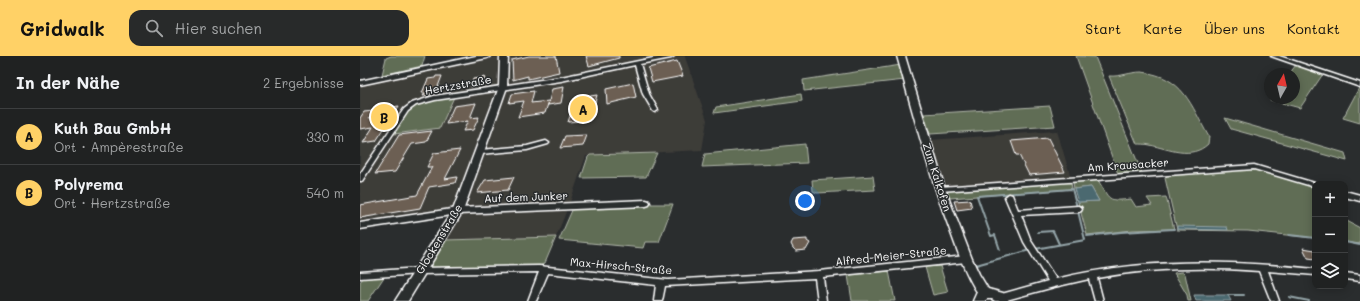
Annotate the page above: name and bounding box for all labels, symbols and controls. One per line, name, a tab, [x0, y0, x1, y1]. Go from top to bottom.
search box	[129, 10, 409, 46]
text: Gridwalk	[20, 16, 105, 41]
icon: search	[143, 17, 165, 39]
text: Hier suchen	[175, 18, 262, 38]
text: Start	[1085, 19, 1121, 38]
text: Karte	[1143, 19, 1182, 38]
text: Über uns	[1204, 19, 1265, 38]
text: Kontakt	[1287, 19, 1340, 38]
north arrow	[1264, 68, 1300, 104]
text: In der Nähe	[16, 71, 120, 93]
street label: Hertzstraße	[423, 71, 493, 98]
text: 2 Ergebnisse	[263, 74, 344, 91]
pin: A	[570, 94, 596, 124]
pin: B	[371, 102, 397, 132]
text: Kuth Bau GmbH	[54, 118, 172, 138]
text: A	[24, 128, 34, 145]
text: 330 m	[306, 128, 344, 145]
text: Ort · Ampèrestraße	[54, 138, 183, 155]
street label: Zum Kalkofen	[919, 141, 956, 213]
street label: Am Krausacker	[1087, 154, 1169, 175]
text: Polyrema	[54, 174, 123, 194]
map controls	[1312, 181, 1348, 289]
button: +	[1312, 181, 1348, 217]
text: B	[25, 184, 33, 201]
text: 540 m	[306, 184, 344, 201]
street label: Auf dem Junker	[484, 188, 568, 205]
your location	[795, 191, 815, 211]
text: Ort · Hertzstraße	[54, 194, 170, 211]
street label: Glockenstraße	[412, 201, 465, 276]
button: −	[1312, 217, 1348, 253]
street label: Alfred-Meier-Straße	[835, 242, 947, 269]
button: layers	[1312, 253, 1348, 289]
street label: Max-Hirsch-Straße	[569, 254, 673, 277]

